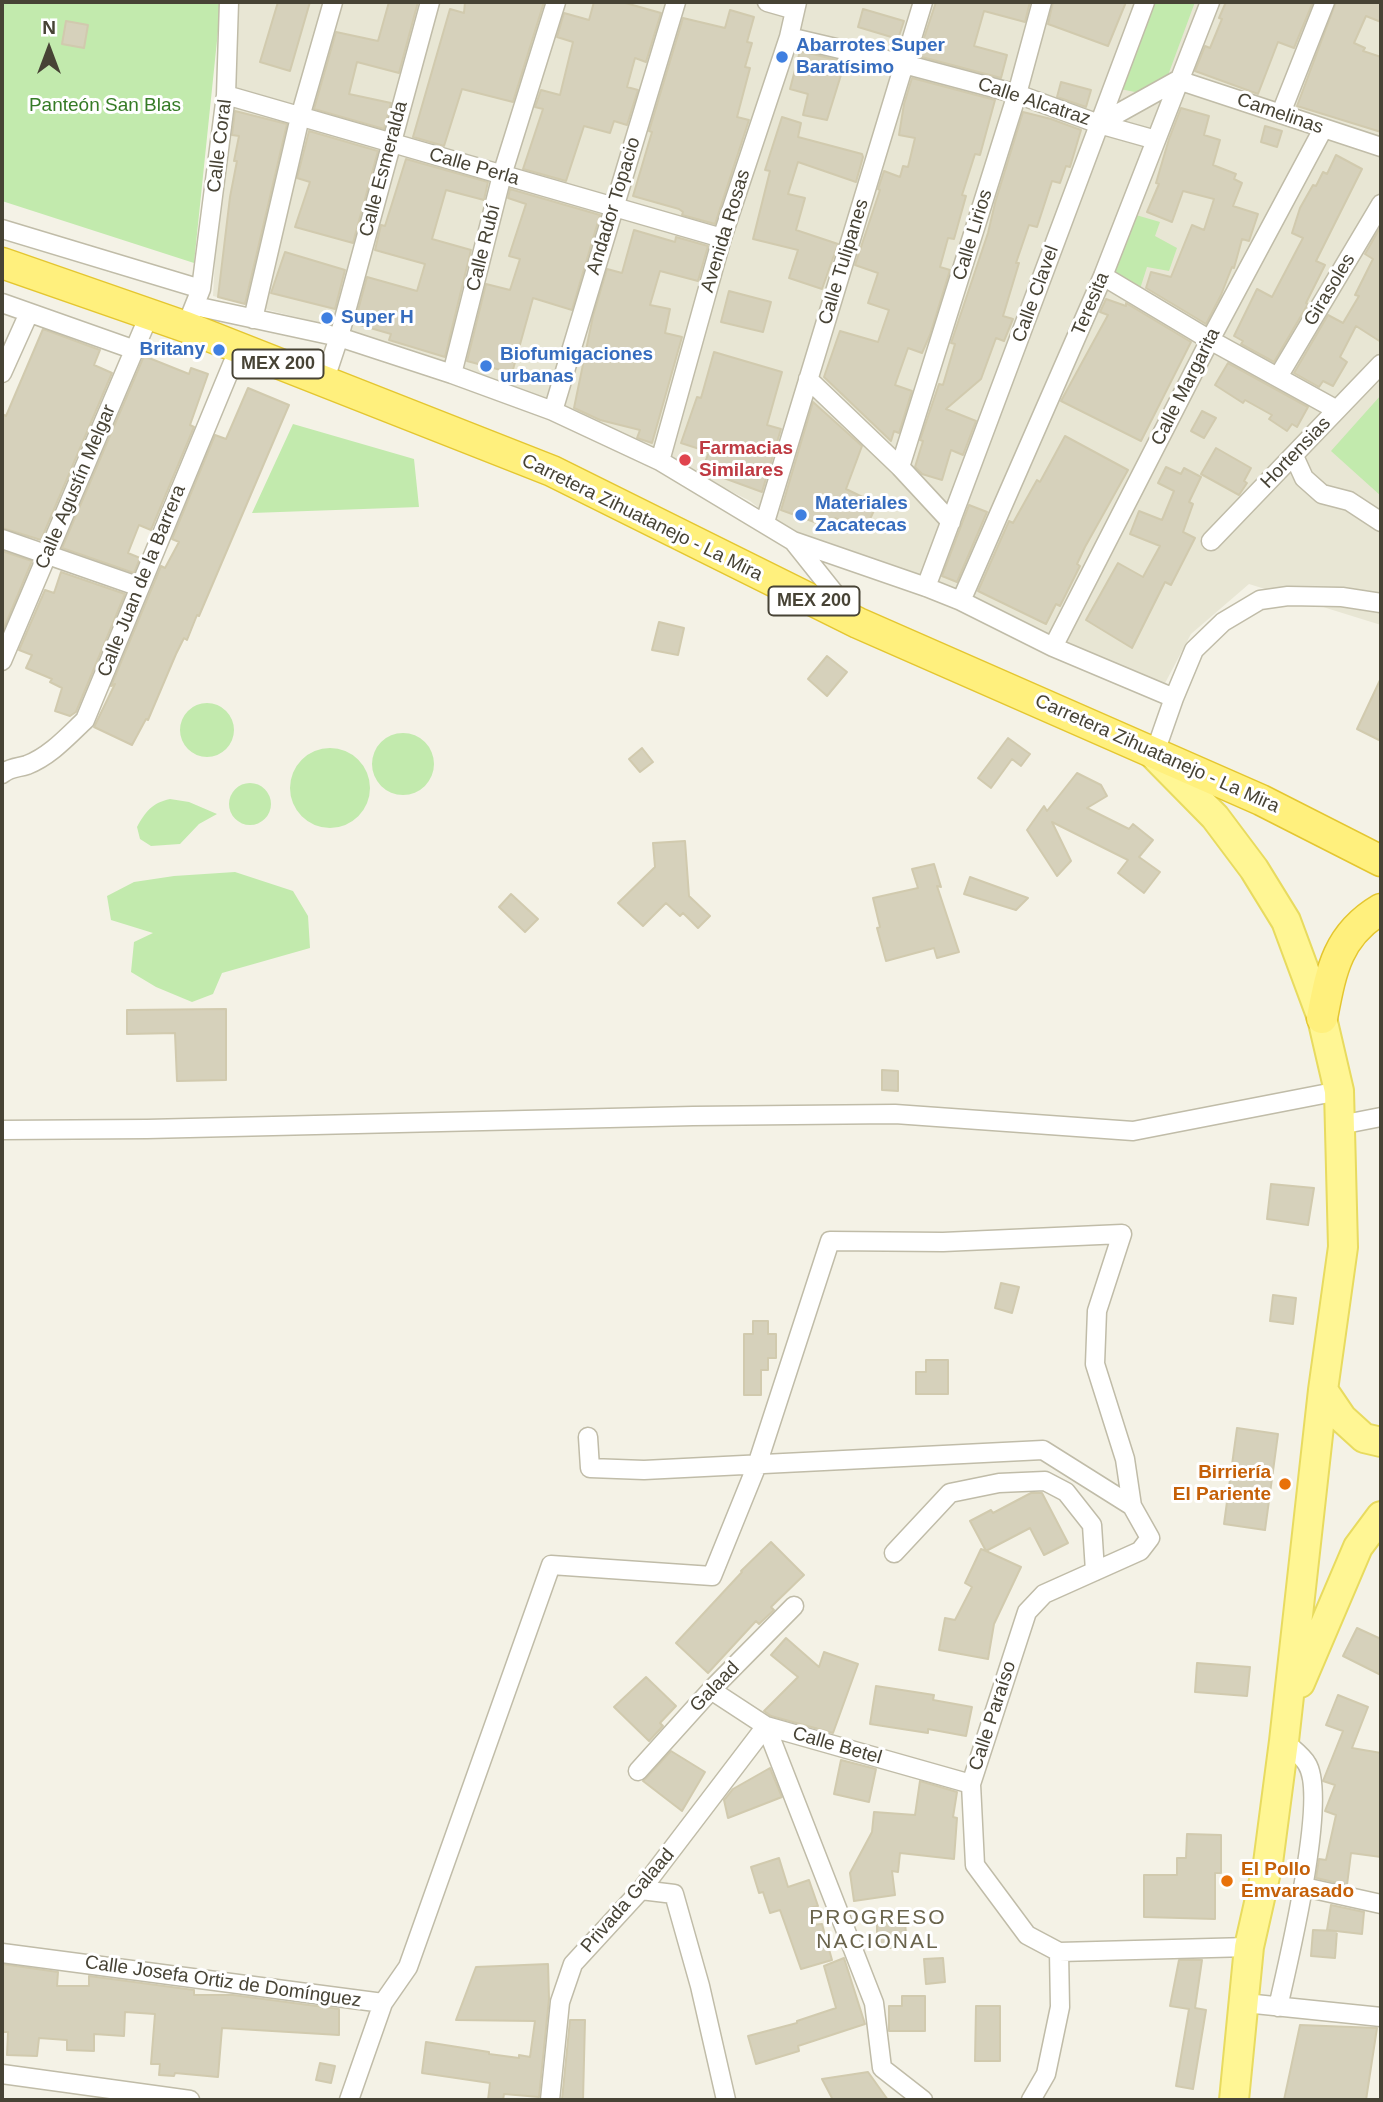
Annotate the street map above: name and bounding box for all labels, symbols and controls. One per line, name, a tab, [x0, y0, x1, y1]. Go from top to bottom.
north arrow	[14, 14, 84, 84]
text: N	[42, 17, 56, 38]
place label: Abarrotes Super Baratísimo	[796, 35, 945, 79]
marker: Abarrotes Super Baratísimo	[774, 49, 790, 65]
street label: Calle Alcatraz	[975, 73, 1093, 131]
street label: Camelinas	[1234, 89, 1326, 139]
park label: Panteón San Blas	[29, 95, 181, 117]
street label: Calle Coral	[203, 98, 237, 194]
street label: Calle Esmeralda	[355, 99, 413, 239]
street label: Andador Topacio	[582, 134, 646, 278]
street label: Calle Perla	[426, 143, 522, 191]
street label: Avenida Rosas	[696, 167, 756, 295]
street label: Calle Lirios	[948, 187, 998, 283]
street label: Calle Tulipanes	[814, 196, 874, 328]
street label: Calle Rubí	[462, 202, 506, 294]
street label: Calle Clavel	[1008, 242, 1064, 346]
street label: Girasoles	[1300, 250, 1360, 330]
street label: Teresita	[1068, 269, 1114, 339]
place label: Super H	[341, 307, 414, 329]
marker: Super H	[319, 310, 335, 326]
street label: Calle Margarita	[1147, 324, 1225, 450]
place label: Britany	[140, 339, 205, 361]
marker: Britany	[211, 342, 227, 358]
place label: Biofumigaciones urbanas	[500, 344, 653, 388]
road number: MEX 200	[232, 350, 324, 378]
marker: Biofumigaciones urbanas	[478, 358, 494, 374]
street label: Calle Agustín Melgar	[31, 401, 121, 573]
street label: Hortensias	[1256, 412, 1336, 494]
place label: Farmacias Similares	[699, 438, 793, 482]
street label: Carretera Zihuatanejo - La Mira	[518, 450, 766, 586]
marker: Farmacias Similares	[677, 452, 693, 468]
street label: Calle Juan de la Barrera	[93, 482, 191, 680]
place label: Materiales Zacatecas	[815, 493, 908, 537]
marker: Materiales Zacatecas	[793, 507, 809, 523]
road number: MEX 200	[768, 586, 860, 616]
street label: Carretera Zihuatanejo - La Mira	[1031, 690, 1283, 818]
place label: Birriería El Pariente	[1173, 1462, 1271, 1506]
marker: Birriería El Pariente	[1277, 1476, 1293, 1492]
street label: Galaad	[686, 1657, 744, 1717]
street label: Calle Paraíso	[965, 1658, 1021, 1774]
street label: Calle Betel	[790, 1722, 884, 1770]
street label: Privada Galaad	[576, 1844, 680, 1958]
place label: El Pollo Emvarasado	[1241, 1859, 1354, 1903]
marker: El Pollo Emvarasado	[1219, 1873, 1235, 1889]
district label: PROGRESO NACIONAL	[810, 1905, 946, 1955]
street label: Calle Josefa Ortiz de Domínguez	[83, 1951, 363, 2013]

